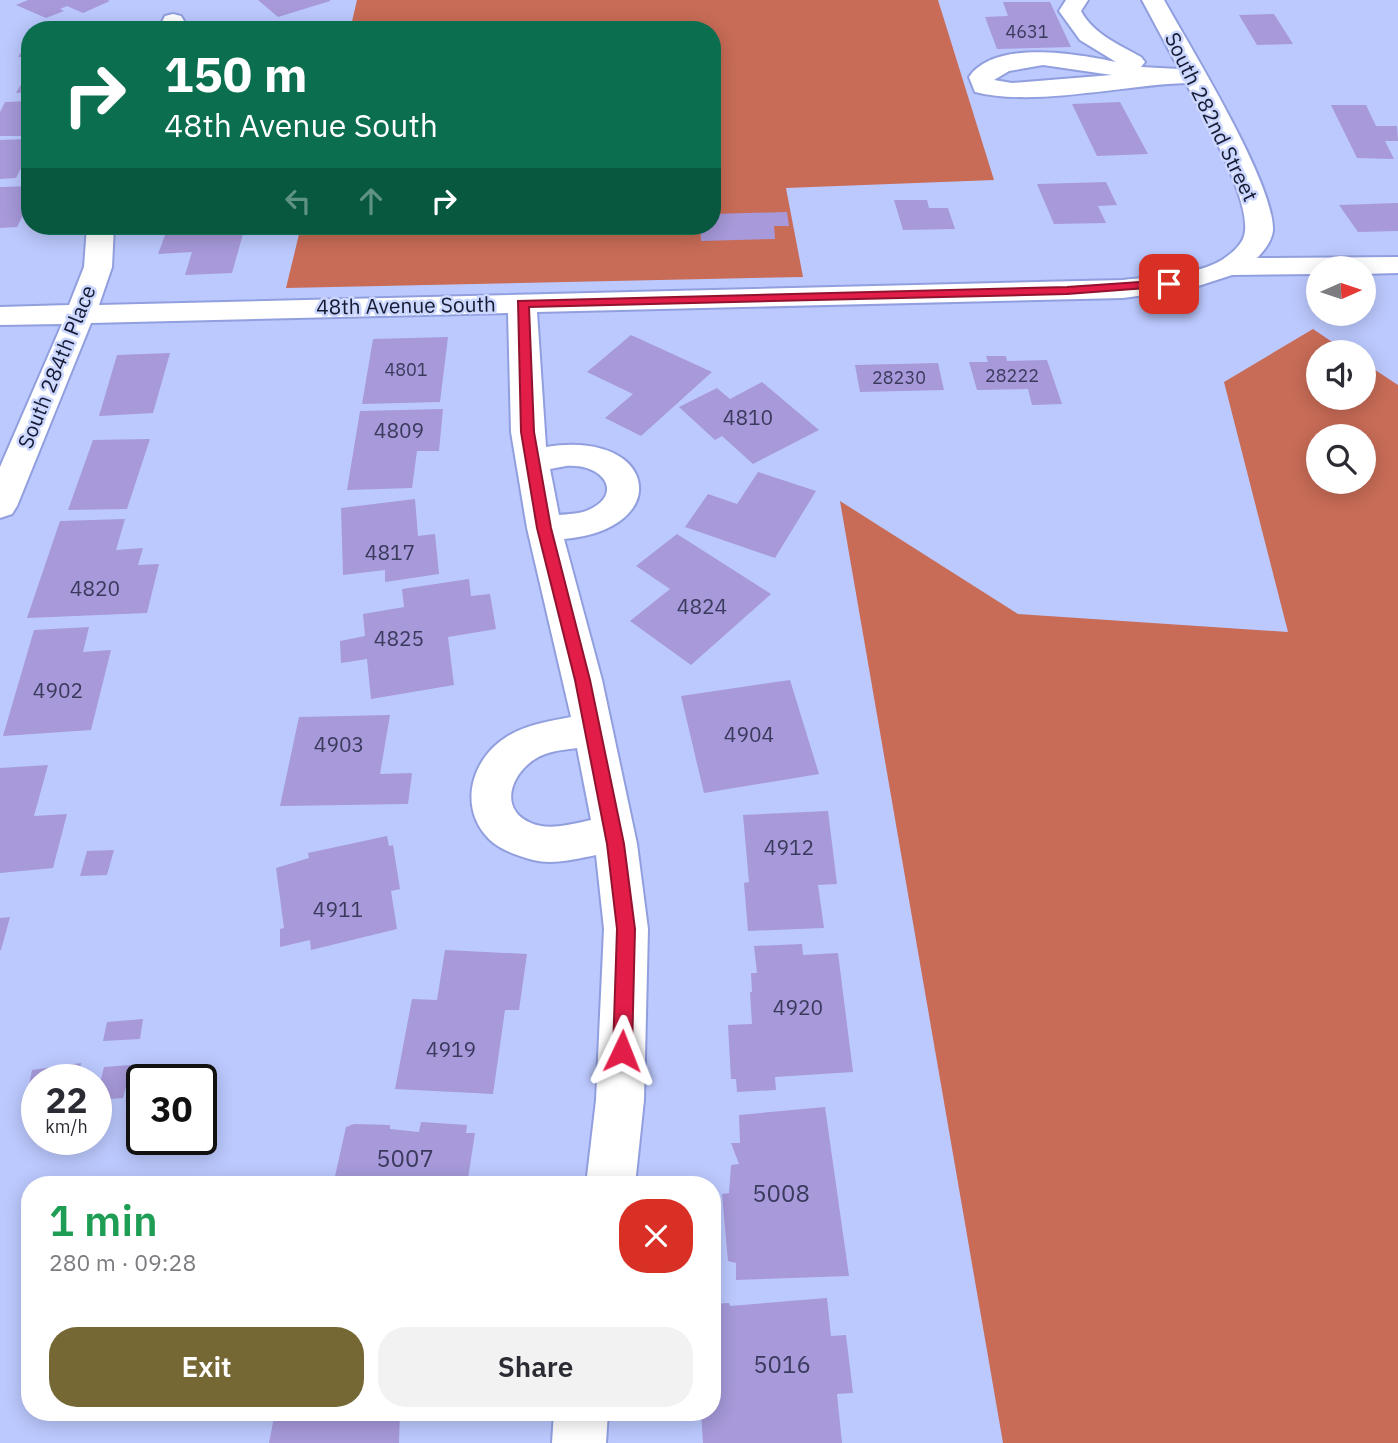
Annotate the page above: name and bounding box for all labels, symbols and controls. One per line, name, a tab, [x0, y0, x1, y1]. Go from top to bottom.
house number: 4631	[1005, 20, 1049, 43]
street label: South 282nd Street	[1159, 27, 1265, 206]
text: 150 m	[164, 42, 308, 105]
icon: right	[49, 49, 140, 140]
text: 48th Avenue South	[164, 104, 438, 146]
icon: left	[279, 182, 317, 220]
icon: ahead	[352, 182, 390, 220]
icon: right	[425, 182, 463, 220]
pin	[1139, 254, 1199, 314]
north arrow	[1306, 256, 1376, 326]
map controls	[1306, 256, 1376, 494]
icon: arrive	[1150, 265, 1188, 303]
street label: South 284th Place	[11, 281, 102, 452]
street label: 48th Avenue South	[316, 289, 496, 321]
button: sound	[1306, 340, 1376, 410]
house number: 4801	[384, 358, 428, 381]
house number: 28222	[985, 364, 1039, 387]
house number: 28230	[872, 366, 926, 389]
house number: 4810	[723, 403, 773, 431]
house number: 4809	[374, 416, 424, 444]
button: search	[1306, 424, 1376, 494]
house number: 4817	[365, 538, 415, 566]
house number: 4820	[70, 574, 120, 602]
house number: 4824	[677, 592, 727, 620]
house number: 4825	[374, 624, 424, 652]
house number: 4902	[33, 676, 83, 704]
house number: 4904	[724, 720, 774, 748]
house number: 4903	[314, 730, 364, 758]
house number: 4912	[764, 833, 814, 861]
house number: 4911	[313, 895, 363, 923]
house number: 4920	[773, 993, 823, 1021]
position arrow	[585, 1014, 659, 1088]
house number: 4919	[426, 1035, 476, 1063]
speed limit sign: 30	[126, 1064, 217, 1155]
text: 22	[45, 1077, 88, 1123]
text: km/h	[45, 1115, 88, 1138]
house number: 5007	[376, 1142, 434, 1174]
house number: 5008	[752, 1177, 810, 1209]
text: 1 min	[49, 1193, 158, 1248]
button: close	[619, 1199, 693, 1273]
text: 280 m · 09:28	[49, 1247, 196, 1277]
button: Exit	[49, 1327, 364, 1407]
button: Share	[378, 1327, 693, 1407]
house number: 5016	[753, 1348, 811, 1380]

